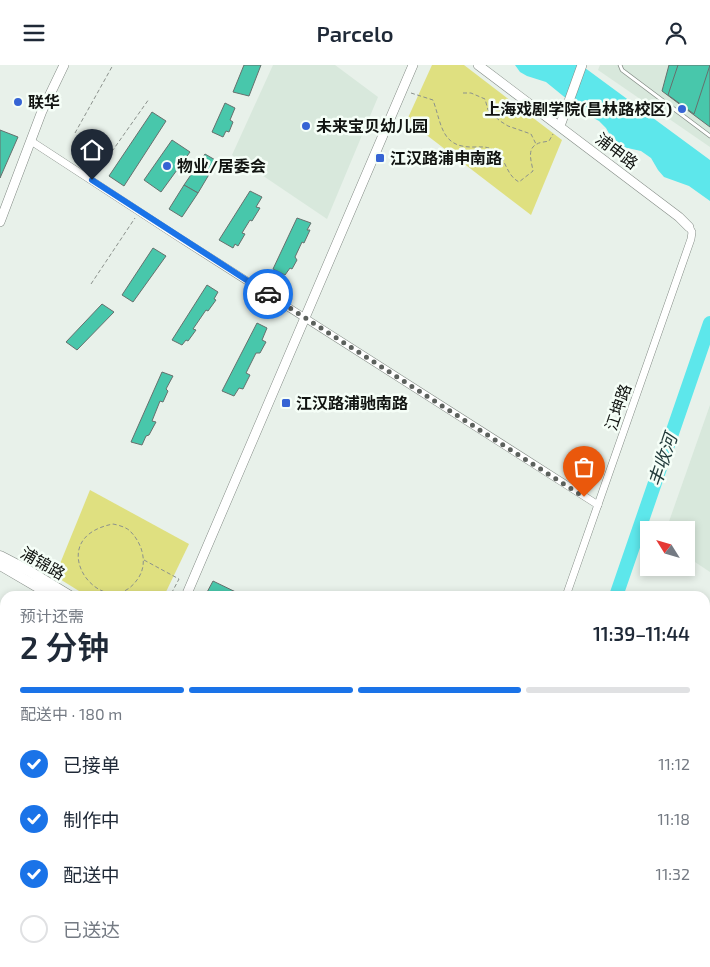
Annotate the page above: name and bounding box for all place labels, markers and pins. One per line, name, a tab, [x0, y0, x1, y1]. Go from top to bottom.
place label: 联华	[28, 92, 60, 111]
marker: 联华	[12, 96, 24, 108]
place label: 上海戏剧学院(昌林路校区)	[484, 99, 672, 118]
marker: 上海戏剧学院(昌林路校区)	[676, 103, 688, 115]
place label: 未来宝贝幼儿园	[316, 116, 428, 135]
marker: 未来宝贝幼儿园	[300, 120, 312, 132]
pin	[71, 129, 113, 180]
place label: 江汉路浦申南路	[390, 148, 502, 167]
marker: 江汉路浦申南路	[374, 152, 386, 164]
place label: 物业/居委会	[177, 156, 266, 175]
marker: 物业/居委会	[161, 160, 173, 172]
place label: 江汉路浦驰南路	[296, 393, 408, 412]
marker: 江汉路浦驰南路	[280, 397, 292, 409]
pin	[563, 446, 605, 497]

